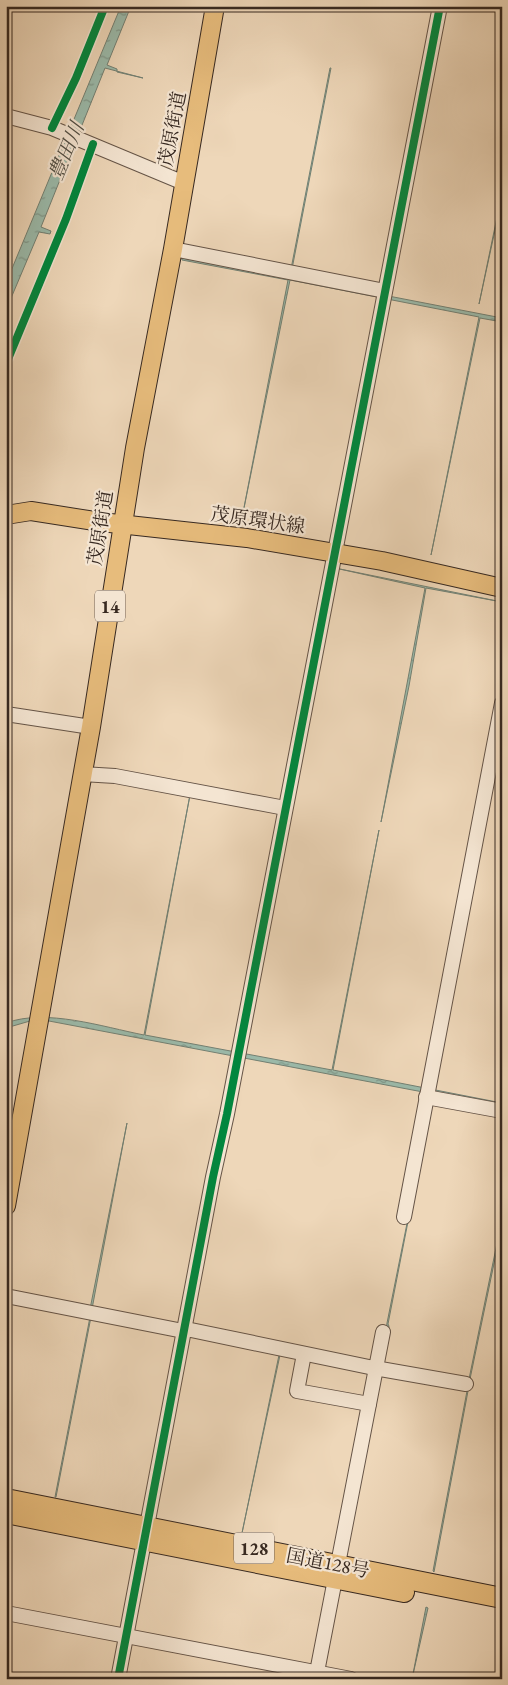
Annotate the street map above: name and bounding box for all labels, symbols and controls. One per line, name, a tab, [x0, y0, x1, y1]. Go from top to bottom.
street label: 茂原街道	[152, 89, 192, 169]
water label: 豊田川	[42, 116, 90, 184]
street label: 茂原街道	[82, 489, 118, 567]
street label: 茂原環状線	[209, 501, 307, 539]
road number: 14	[95, 590, 125, 622]
road number: 128	[234, 1532, 274, 1564]
street label: 国道128号	[284, 1543, 372, 1583]

